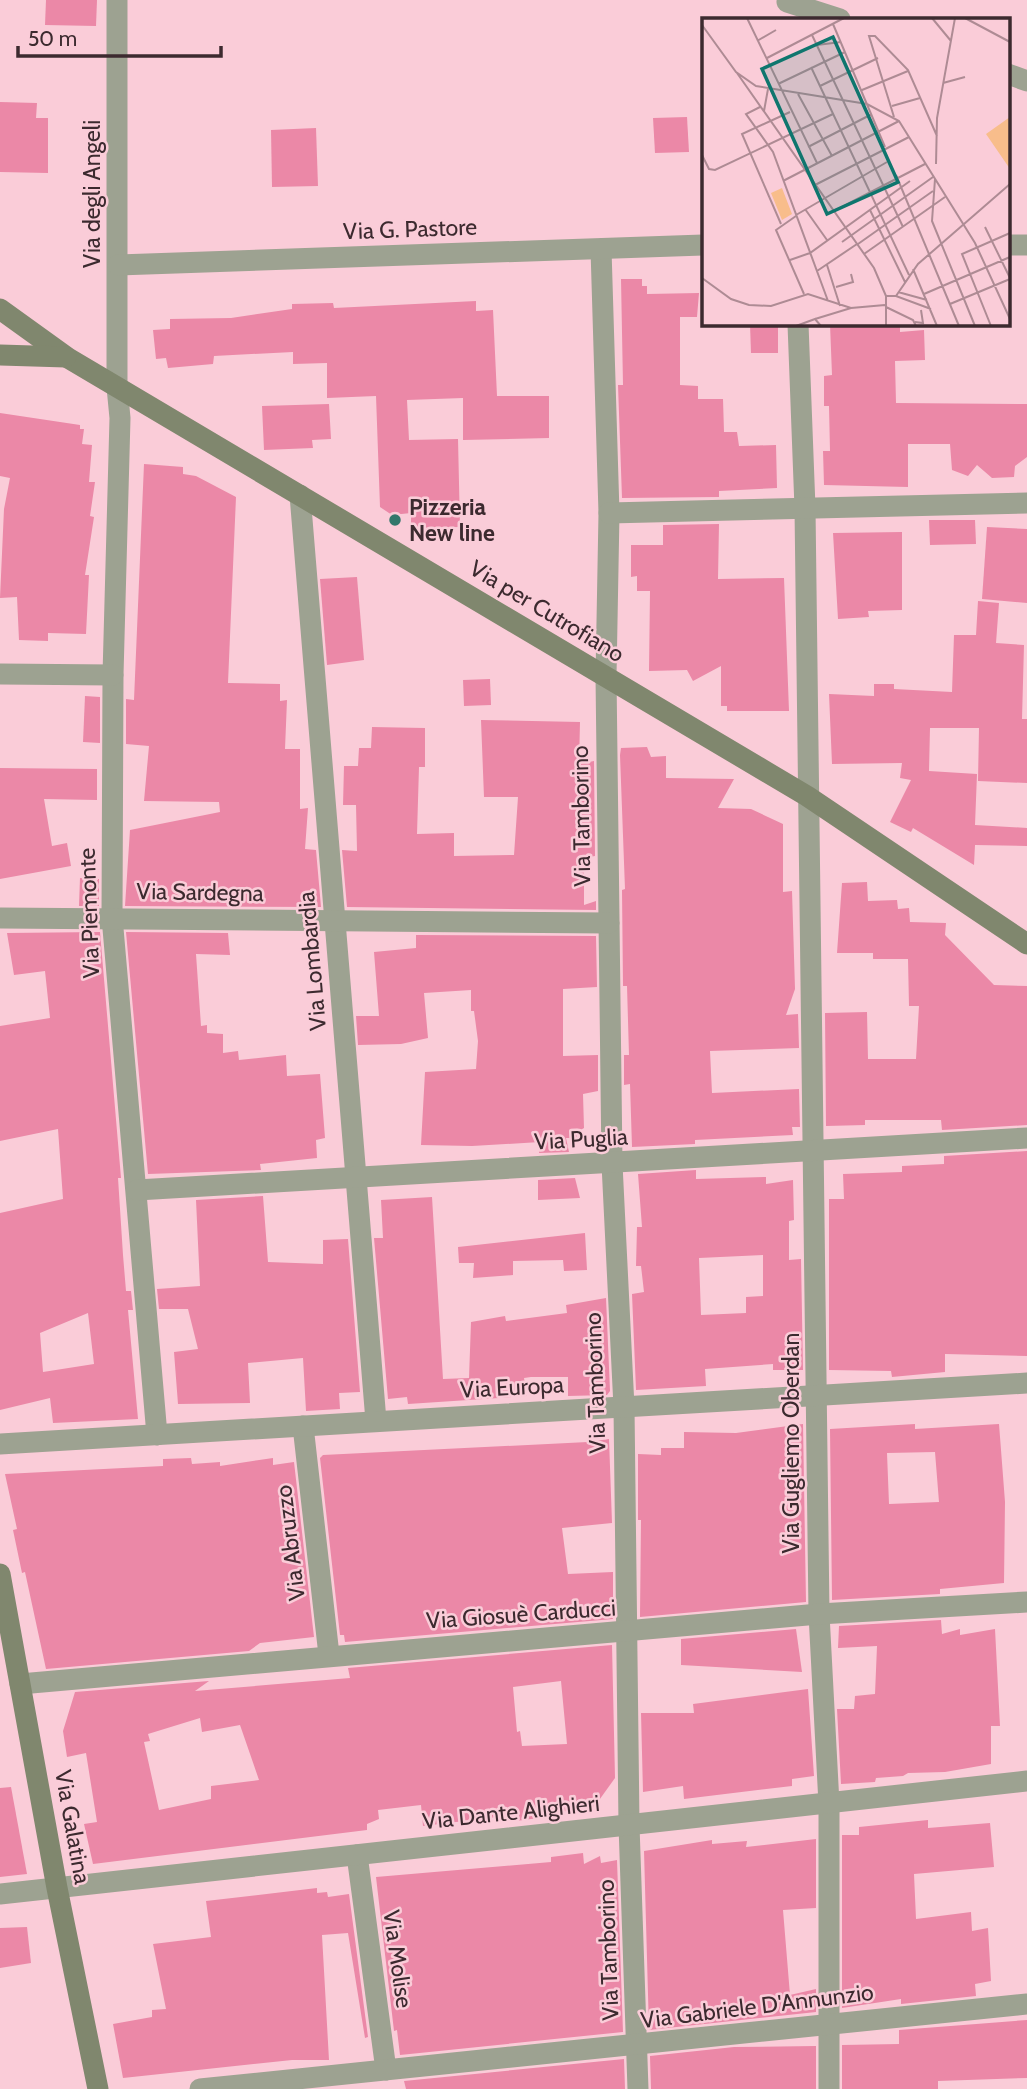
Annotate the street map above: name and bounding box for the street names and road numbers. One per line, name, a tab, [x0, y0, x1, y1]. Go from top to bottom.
street label: Via degli Angeli	[78, 120, 106, 268]
street label: Via G. Pastore	[343, 213, 478, 245]
street label: Via per Cutrofiano	[465, 554, 629, 668]
street label: Via Tamborino	[566, 745, 596, 887]
street label: Via Piemonte	[73, 847, 105, 979]
street label: Via Sardegna	[136, 877, 264, 907]
street label: Via Lombardia	[292, 890, 332, 1032]
street label: Via Puglia	[533, 1123, 629, 1155]
street label: Via Tamborino	[579, 1312, 611, 1454]
street label: Via Gugliemo Oberdan	[777, 1333, 805, 1553]
street label: Via Europa	[459, 1370, 565, 1404]
street label: Via Abruzzo	[269, 1484, 311, 1602]
street label: Via Giosuè Carducci	[425, 1593, 617, 1635]
street label: Via Galatina	[49, 1768, 97, 1886]
street label: Via Dante Alighieri	[421, 1789, 601, 1835]
street label: Via Tamborino	[592, 1879, 624, 2021]
street label: Via Molise	[377, 1908, 419, 2010]
street label: Via Gabriele D'Annunzio	[639, 1978, 875, 2034]

